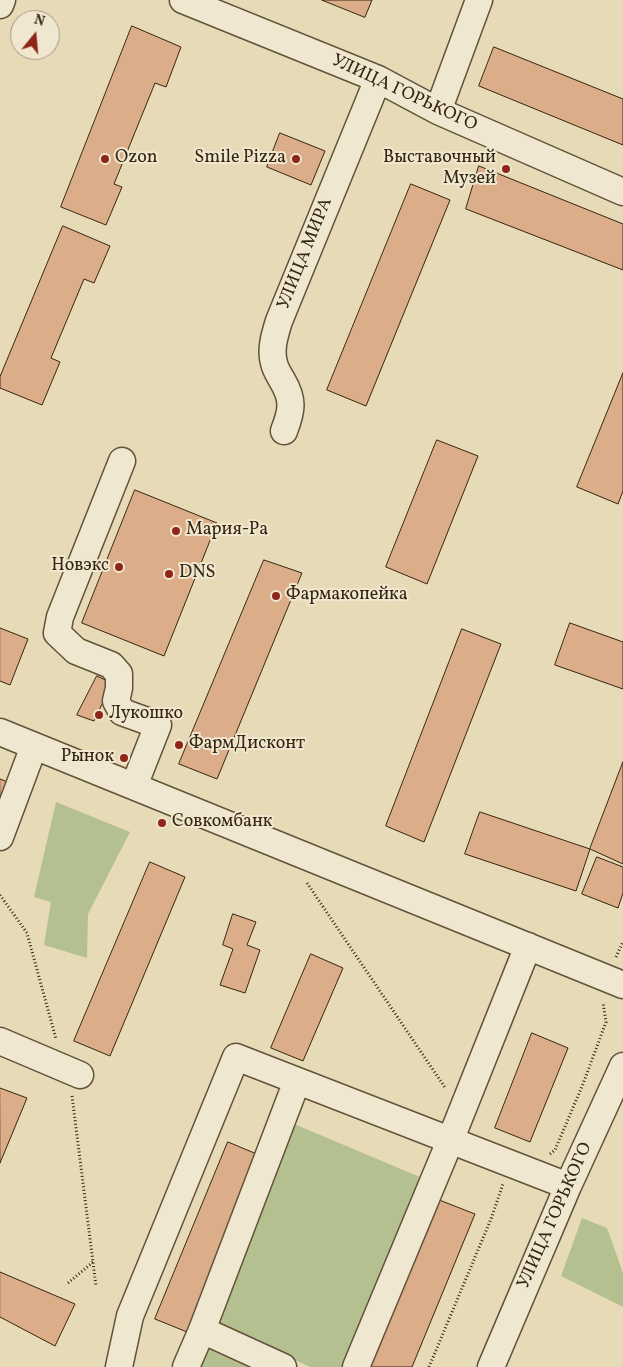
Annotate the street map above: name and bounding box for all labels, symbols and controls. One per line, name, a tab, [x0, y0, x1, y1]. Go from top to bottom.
north arrow	[10, 10, 60, 60]
text: N	[32, 11, 47, 32]
street label: УЛИЦА ГОРЬКОГО	[328, 51, 480, 137]
place label: Ozon	[115, 148, 157, 170]
place label: Smile Pizza	[194, 148, 286, 170]
place label: Выставочный Музей	[383, 148, 496, 190]
marker: Ozon	[99, 153, 111, 165]
marker: Smile Pizza	[290, 153, 302, 165]
marker: Выставочный Музей	[500, 163, 512, 175]
street label: УЛИЦА МИРА	[274, 195, 338, 313]
place label: Мария-Ра	[186, 520, 268, 542]
marker: Мария-Ра	[170, 525, 182, 537]
place label: Новэкс	[51, 556, 109, 578]
marker: Новэкс	[113, 561, 125, 573]
place label: DNS	[179, 563, 215, 585]
marker: DNS	[163, 568, 175, 580]
place label: Фармакопейка	[286, 585, 408, 607]
marker: Фармакопейка	[270, 590, 282, 602]
place label: Лукошко	[109, 704, 183, 726]
marker: Лукошко	[93, 709, 105, 721]
place label: ФармДисконт	[189, 734, 305, 756]
marker: ФармДисконт	[173, 739, 185, 751]
place label: Рынок	[61, 747, 114, 769]
marker: Рынок	[118, 752, 130, 764]
place label: Совкомбанк	[172, 812, 272, 834]
marker: Совкомбанк	[156, 817, 168, 829]
street label: УЛИЦА ГОРЬКОГО	[514, 1139, 598, 1293]

